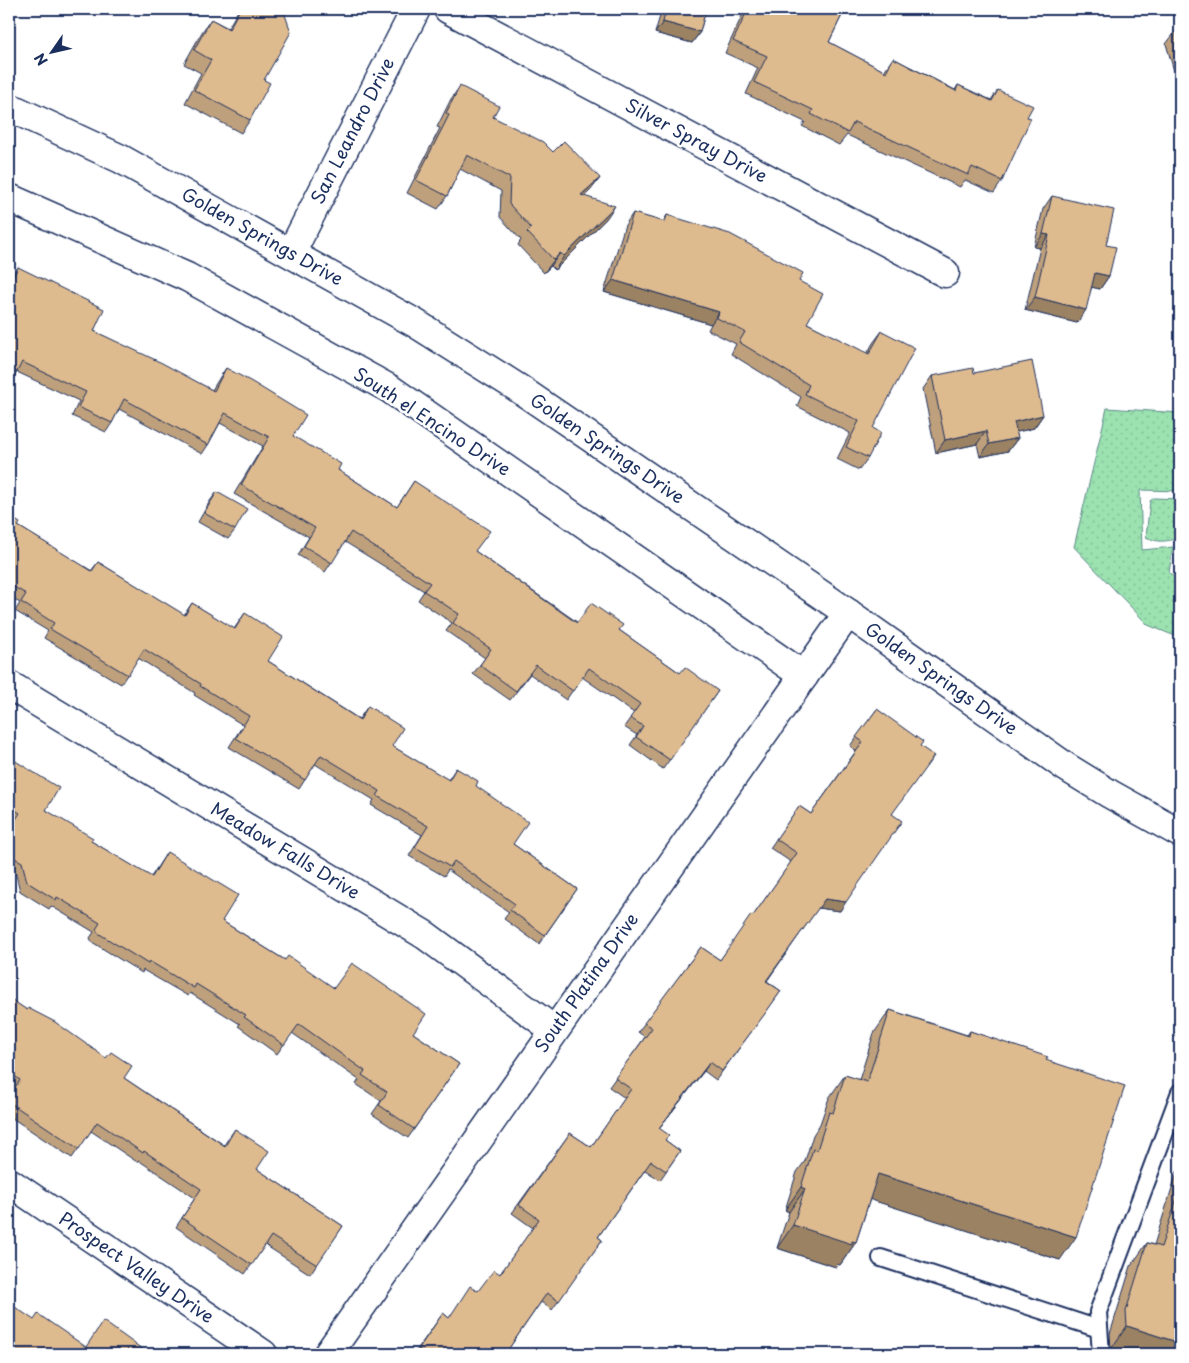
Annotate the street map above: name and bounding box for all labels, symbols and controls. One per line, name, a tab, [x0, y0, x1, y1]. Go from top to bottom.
north arrow	[28, 28, 78, 78]
text: N	[29, 49, 53, 70]
street label: San Leandro Drive	[303, 52, 400, 208]
street label: Silver Spray Drive	[621, 91, 773, 189]
street label: Golden Springs Drive	[177, 180, 348, 291]
street label: South el Encino Drive	[349, 360, 517, 482]
street label: Golden Springs Drive	[525, 386, 690, 510]
street label: Golden Springs Drive	[860, 615, 1024, 741]
street label: Meadow Falls Drive	[206, 794, 365, 905]
street label: South Platina Drive	[527, 907, 644, 1057]
street label: Prospect Valley Drive	[54, 1205, 220, 1329]

